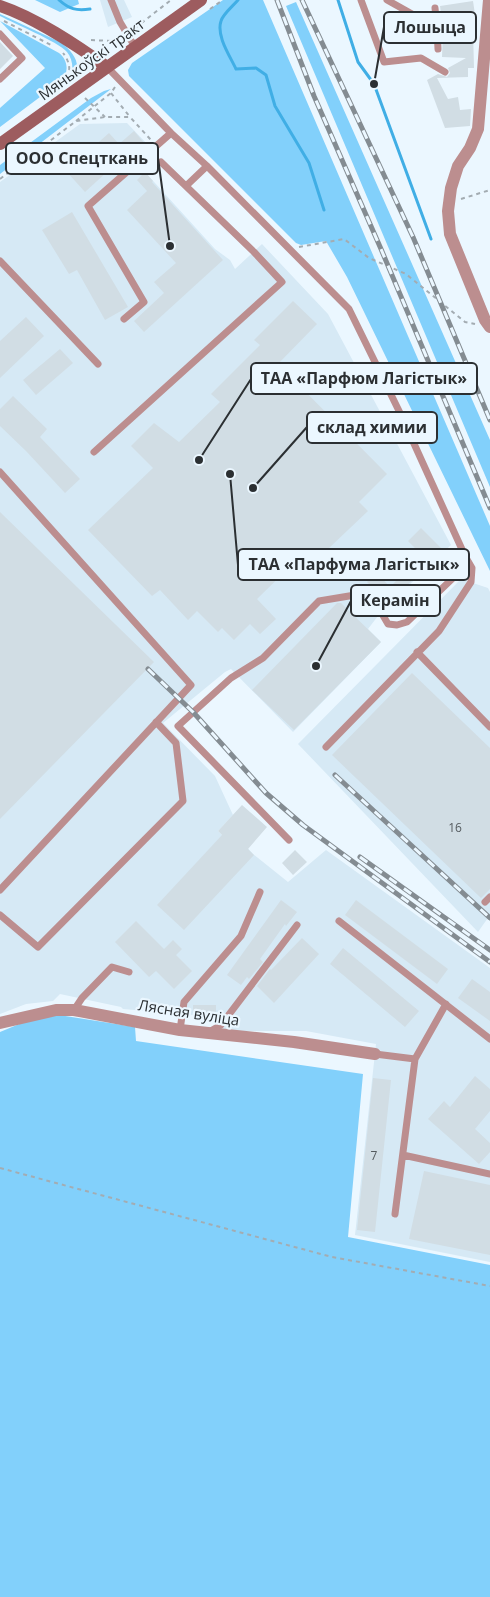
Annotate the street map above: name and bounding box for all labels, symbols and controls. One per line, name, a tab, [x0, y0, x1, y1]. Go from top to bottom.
callout: Лошыца	[384, 12, 476, 43]
street label: Мянькоўскі тракт	[34, 14, 148, 104]
text: Лошыца	[394, 16, 466, 38]
callout: ООО Спецткань	[6, 143, 158, 174]
text: ООО Спецткань	[16, 147, 148, 169]
callout: ТАА «Парфюм Лагістык»	[251, 363, 477, 394]
text: ТАА «Парфюм Лагістык»	[261, 367, 467, 389]
callout: склад химии	[307, 412, 437, 443]
text: склад химии	[317, 416, 427, 438]
callout: ТАА «Парфума Лагістык»	[238, 549, 469, 580]
text: ТАА «Парфума Лагістык»	[248, 553, 460, 575]
callout: Керамін	[351, 585, 440, 616]
text: Керамін	[361, 589, 429, 611]
house number: 16	[448, 819, 462, 836]
street label: Лясная вуліца	[137, 994, 241, 1030]
house number: 7	[371, 1147, 378, 1164]

